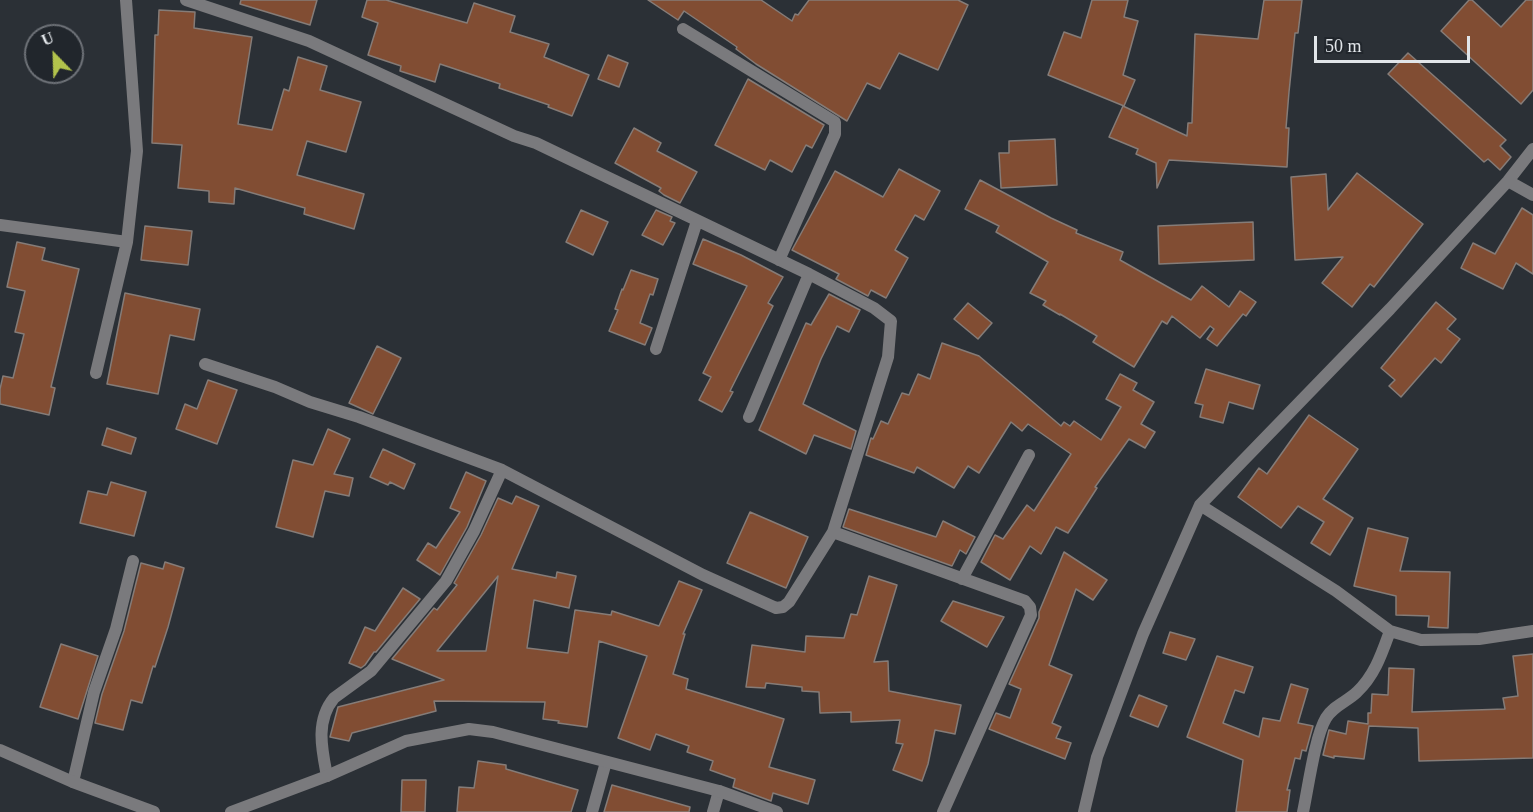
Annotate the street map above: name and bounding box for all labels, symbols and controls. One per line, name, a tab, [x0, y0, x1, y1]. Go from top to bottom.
north arrow	[24, 24, 84, 84]
scale bar	[1317, 24, 1473, 62]
text: U	[39, 29, 56, 49]
text: 50 m	[1325, 36, 1362, 56]

